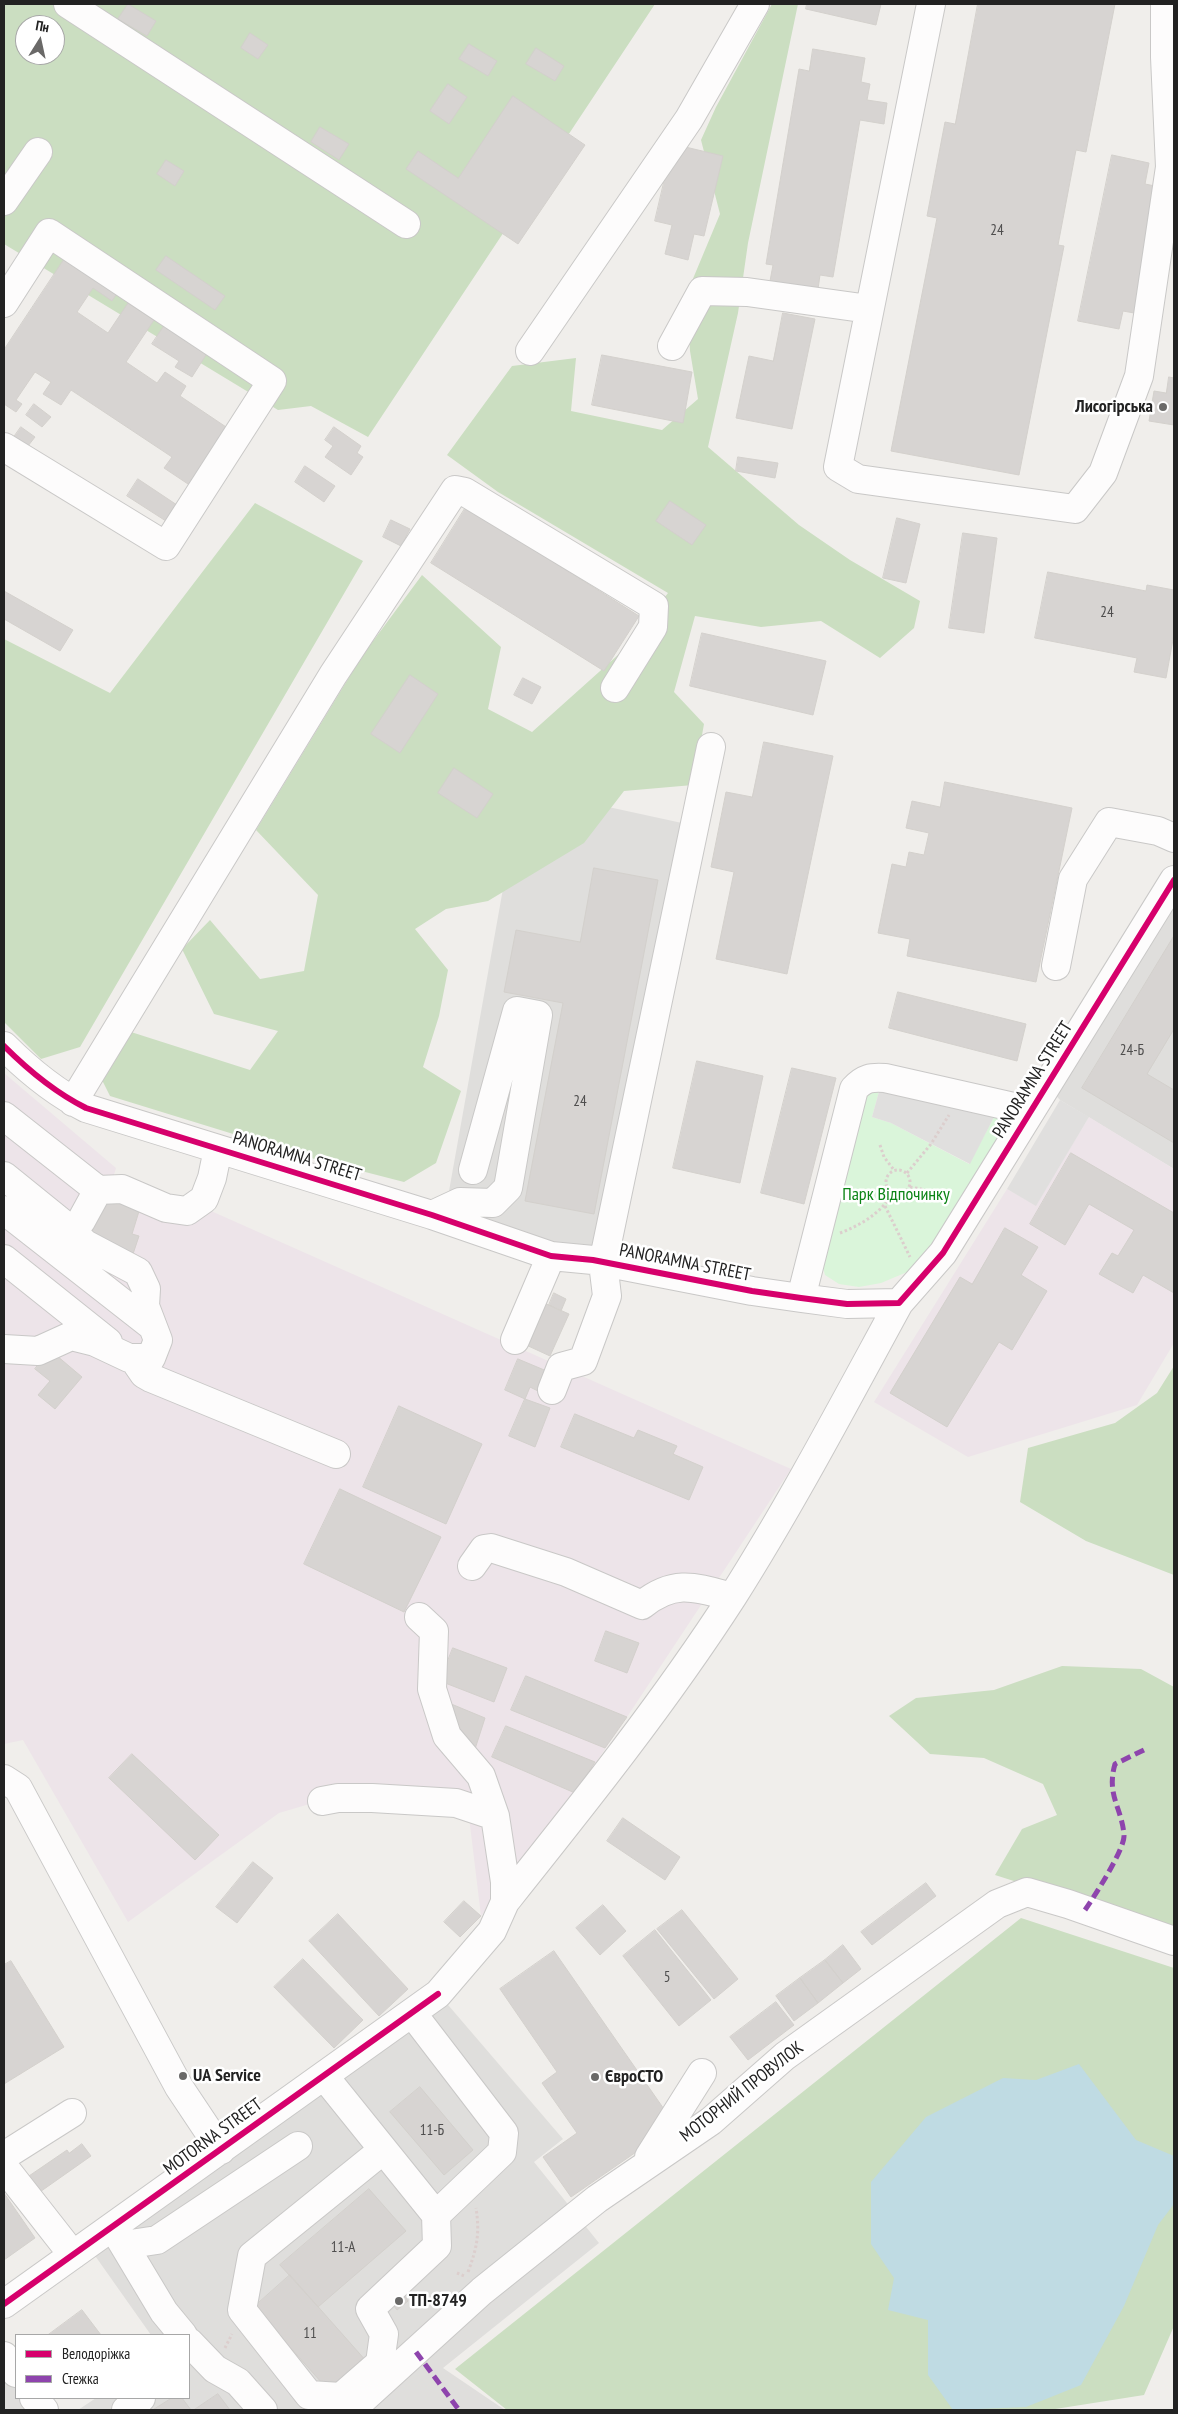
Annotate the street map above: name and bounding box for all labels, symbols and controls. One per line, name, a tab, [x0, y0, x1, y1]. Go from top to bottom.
north arrow	[15, 15, 65, 65]
text: Пн	[34, 16, 51, 36]
house number: 24	[990, 222, 1004, 240]
place label: Лисогірська	[1075, 396, 1153, 418]
marker: Лисогірська	[1157, 401, 1169, 413]
house number: 24	[1100, 604, 1114, 622]
street label: PANORAMNA STREET	[989, 1018, 1077, 1142]
house number: 24-Б	[1120, 1042, 1144, 1060]
house number: 24	[573, 1093, 587, 1111]
street label: PANORAMNA STREET	[230, 1127, 364, 1187]
park label: Парк Відпочинку	[842, 1184, 950, 1206]
street label: PANORAMNA STREET	[617, 1240, 753, 1286]
house number: 5	[664, 1969, 670, 1987]
street label: МОТОРНИЙ ПРОВУЛОК	[676, 2037, 808, 2147]
place label: UA Service	[193, 2065, 261, 2087]
place label: ЄвроСТО	[605, 2066, 663, 2088]
marker: UA Service	[177, 2070, 189, 2082]
marker: ЄвроСТО	[589, 2071, 601, 2083]
street label: MOTORNA STREET	[160, 2094, 266, 2180]
house number: 11-Б	[420, 2122, 444, 2140]
house number: 11-А	[331, 2239, 355, 2257]
place label: ТП-8749	[409, 2290, 467, 2312]
marker: ТП-8749	[393, 2295, 405, 2307]
house number: 11	[303, 2325, 317, 2343]
legend	[15, 2334, 190, 2399]
text: Велодоріжка	[62, 2344, 130, 2363]
text: Стежка	[62, 2369, 99, 2388]

